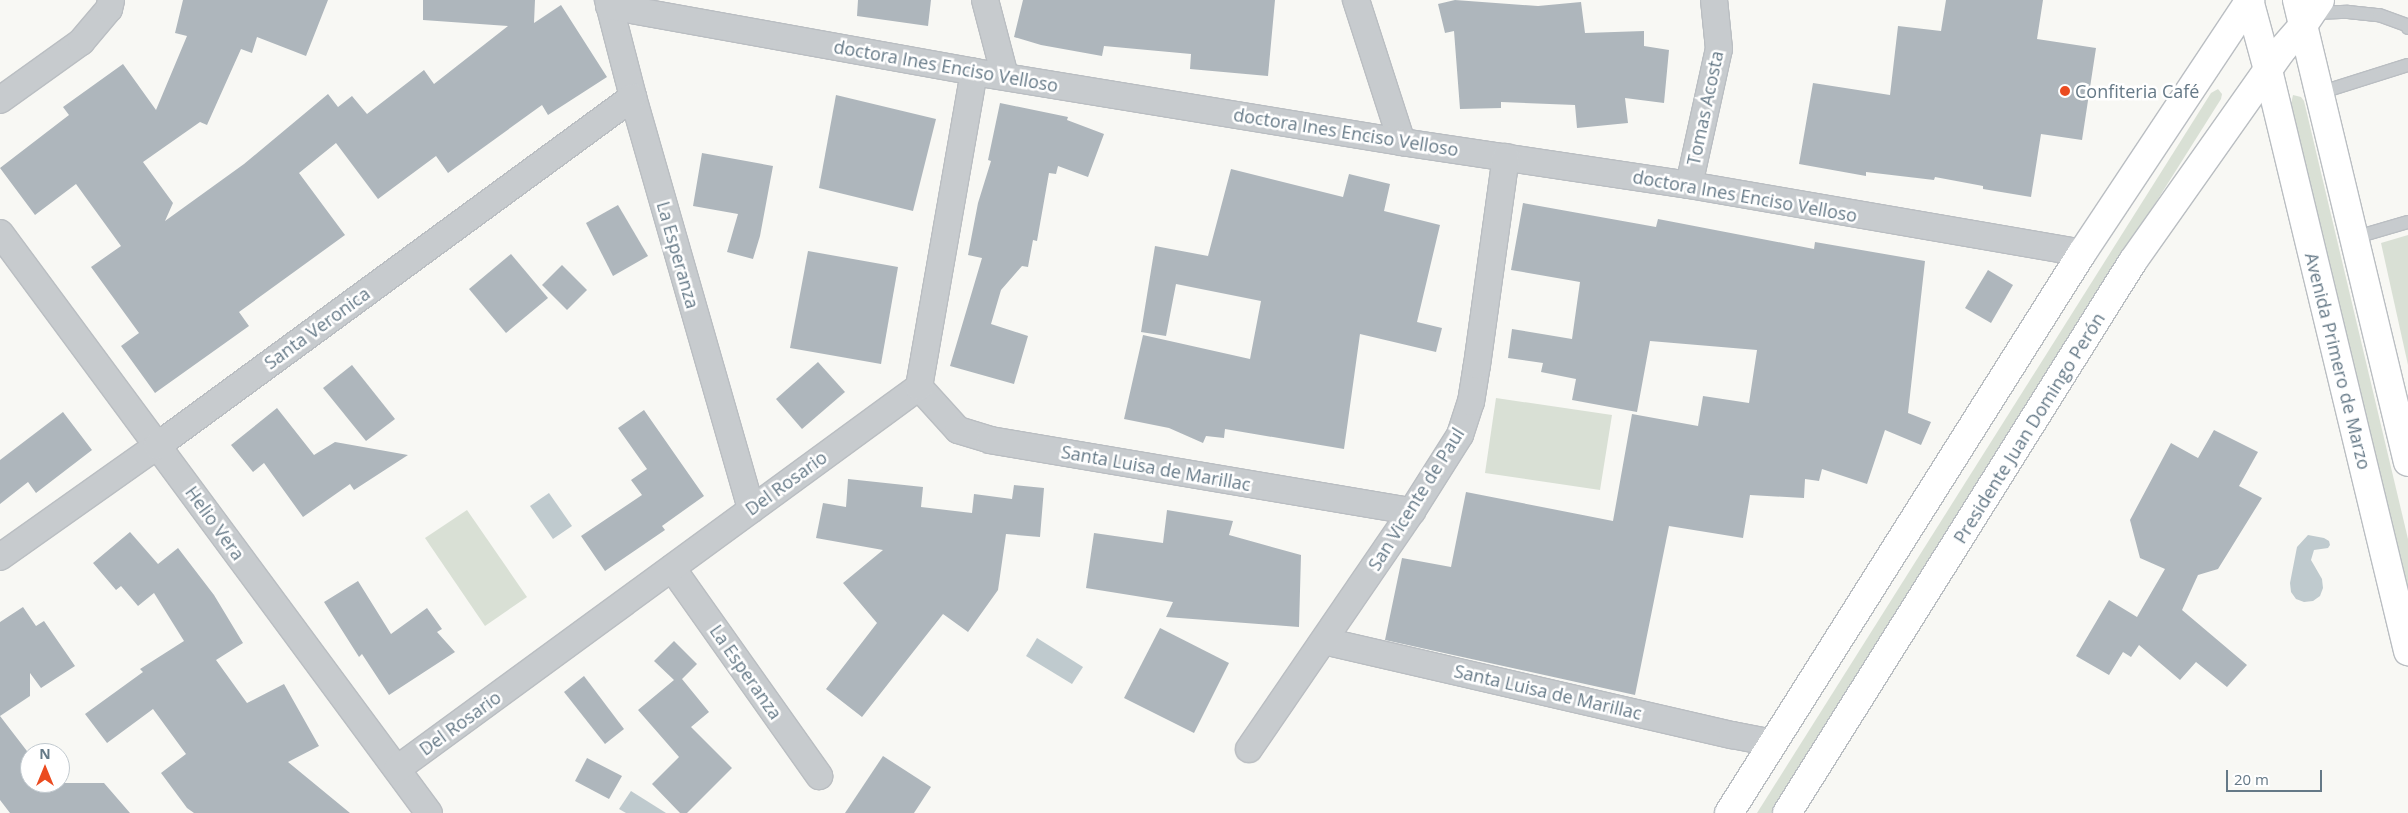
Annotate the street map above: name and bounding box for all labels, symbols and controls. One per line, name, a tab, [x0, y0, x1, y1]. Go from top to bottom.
street label: doctora Ines Enciso Velloso	[832, 36, 1060, 96]
street label: Tomas Acosta	[1682, 49, 1728, 167]
place label: Confiteria Café	[2075, 80, 2199, 102]
marker: Confiteria Café	[2059, 85, 2071, 97]
street label: doctora Ines Enciso Velloso	[1232, 104, 1460, 160]
street label: doctora Ines Enciso Velloso	[1631, 166, 1859, 226]
street label: La Esperanza	[652, 199, 704, 311]
street label: Avenida Primero de Marzo	[2301, 250, 2375, 472]
street label: Santa Veronica	[260, 282, 374, 374]
street label: Presidente Juan Domingo Perón	[1949, 309, 2109, 547]
street label: San Vicente de Paul	[1363, 424, 1469, 574]
street label: Santa Luisa de Marillac	[1060, 441, 1252, 495]
street label: Del Rosario	[741, 446, 831, 520]
street label: Helio Vera	[181, 482, 249, 564]
street label: La Esperanza	[705, 621, 787, 723]
street label: Santa Luisa de Marillac	[1452, 660, 1644, 724]
street label: Del Rosario	[415, 686, 505, 760]
north arrow	[20, 743, 70, 793]
text: N	[39, 744, 51, 763]
scale bar	[2228, 760, 2324, 792]
text: 20 m	[2234, 769, 2269, 789]

